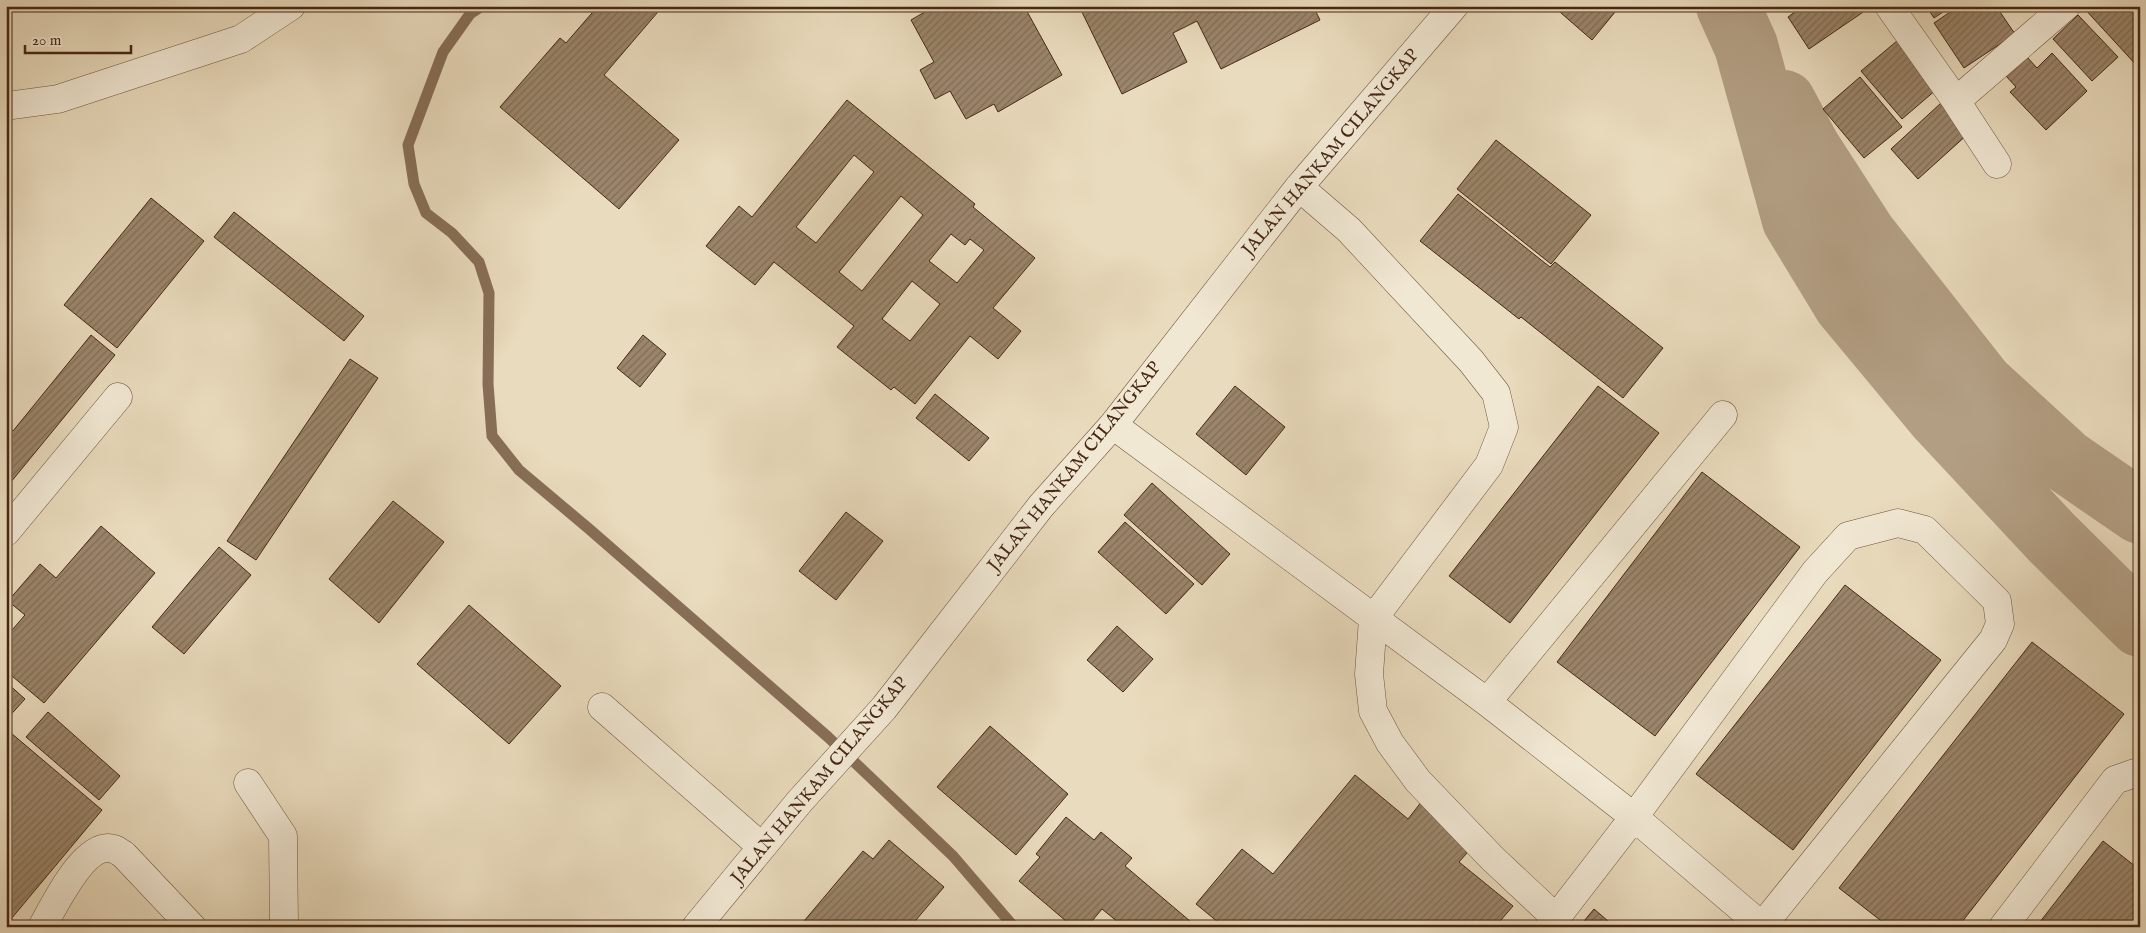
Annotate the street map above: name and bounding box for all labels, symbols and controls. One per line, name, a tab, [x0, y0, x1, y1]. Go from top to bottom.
scale bar	[25, 22, 131, 54]
text: 20 m	[32, 31, 62, 50]
street label: JALAN HANKAM CILANGKAP	[1236, 45, 1424, 263]
street label: JALAN HANKAM CILANGKAP	[982, 357, 1167, 578]
street label: JALAN HANKAM CILANGKAP	[725, 673, 913, 891]

